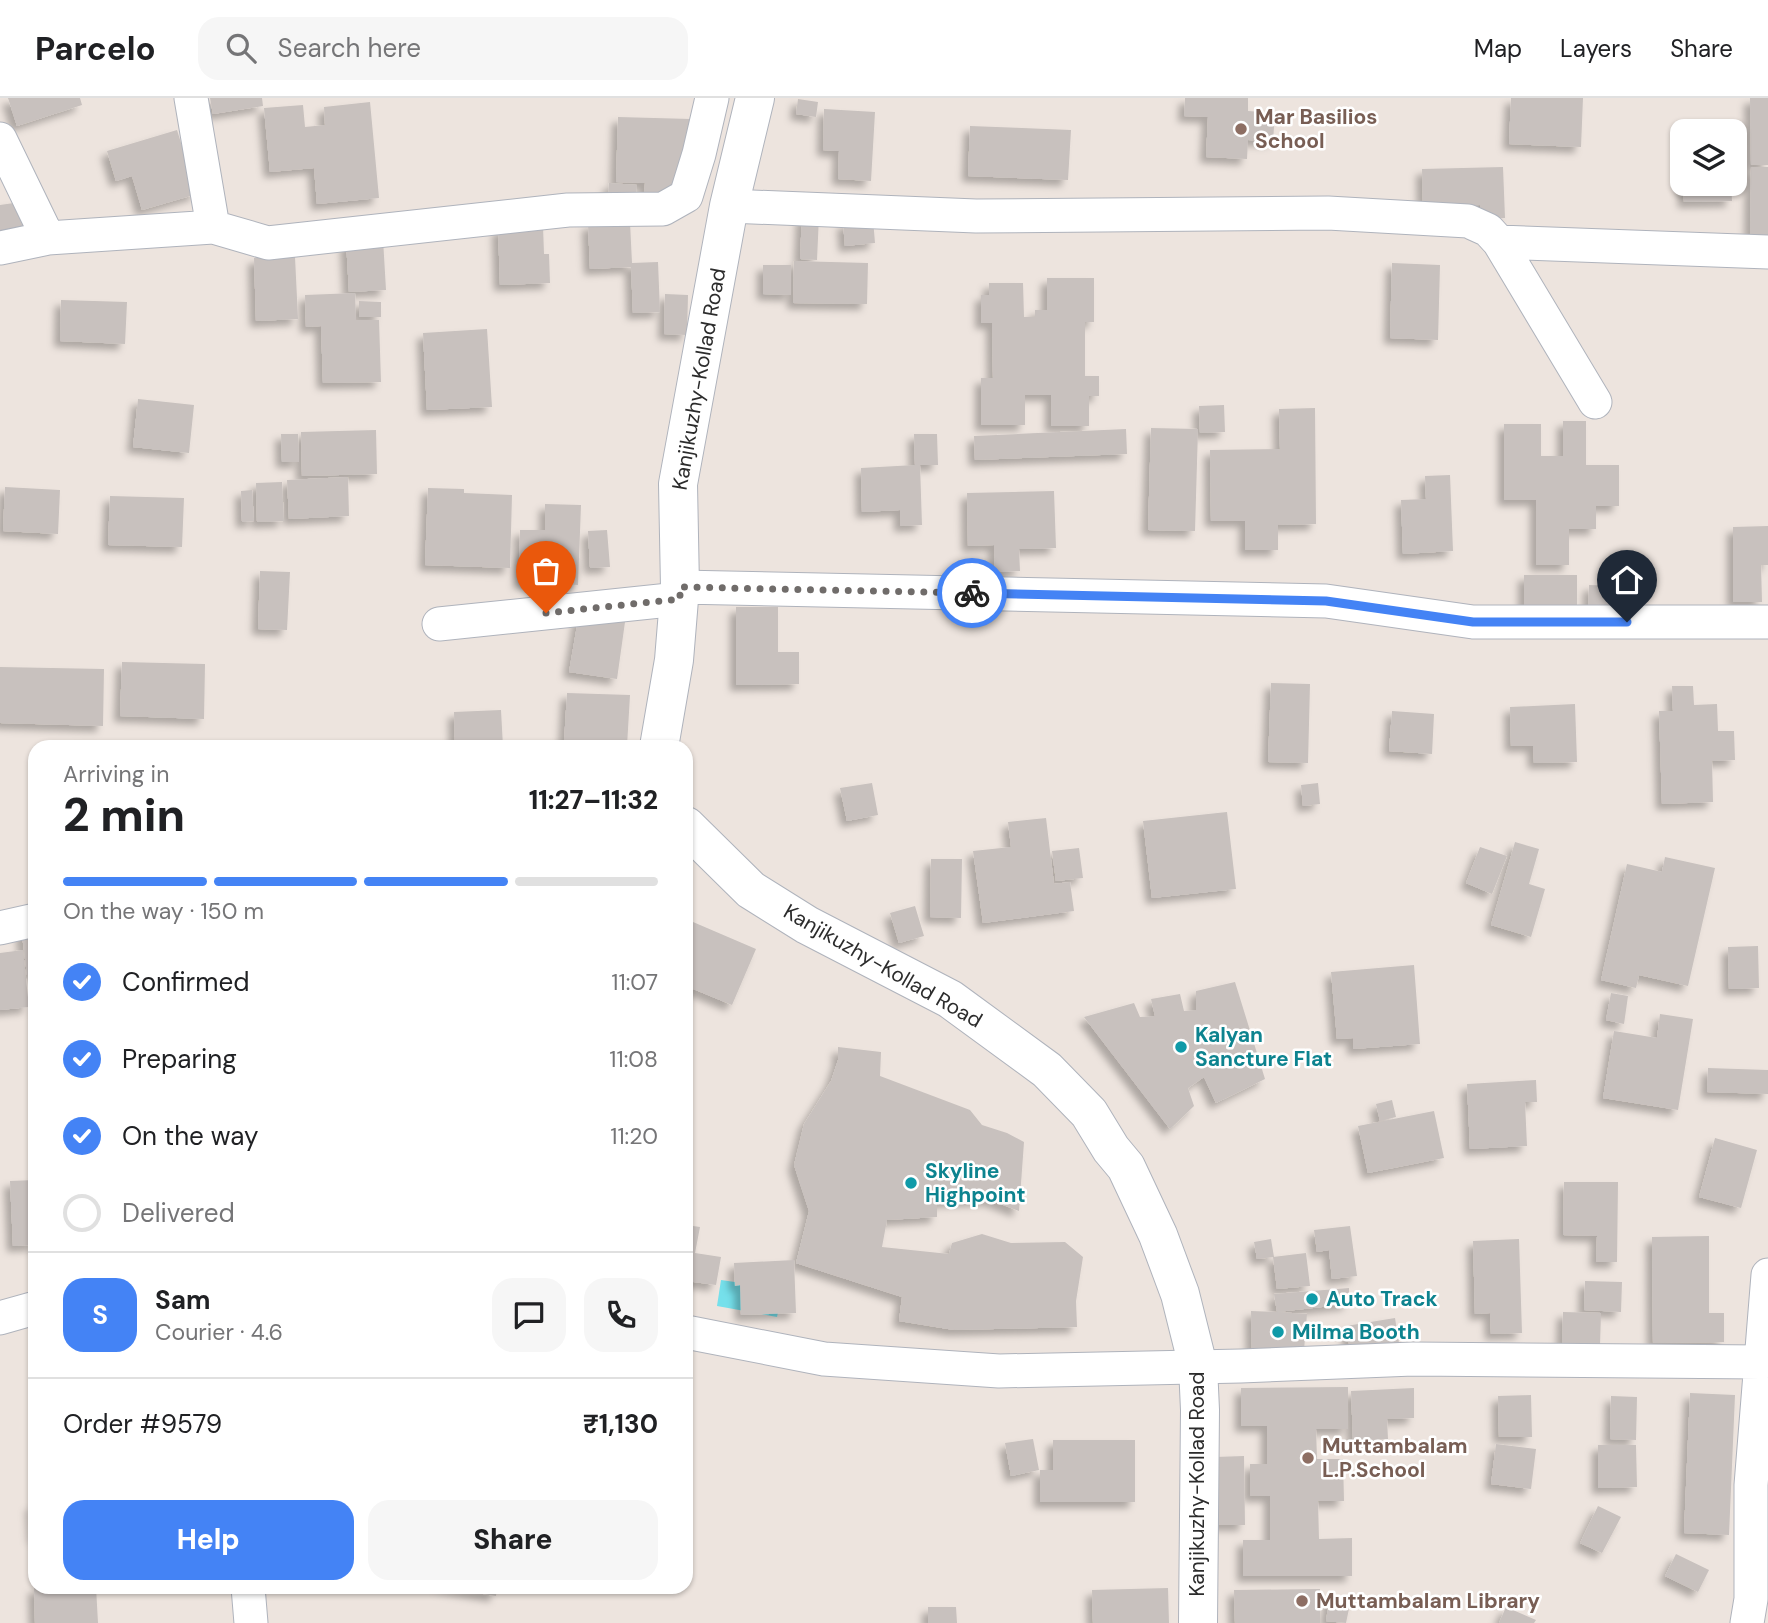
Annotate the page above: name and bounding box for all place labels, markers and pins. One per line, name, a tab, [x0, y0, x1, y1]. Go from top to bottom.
place label: Mar Basilios School	[1255, 103, 1377, 155]
marker: Mar Basilios School	[1233, 121, 1249, 137]
pin	[516, 541, 576, 613]
pin	[1597, 550, 1657, 622]
place label: Kalyan Sancture Flat	[1195, 1021, 1332, 1073]
marker: Kalyan Sancture Flat	[1173, 1039, 1189, 1055]
place label: Skyline Highpoint	[925, 1157, 1026, 1209]
marker: Skyline Highpoint	[903, 1175, 919, 1191]
place label: Auto Track	[1326, 1285, 1438, 1313]
marker: Auto Track	[1304, 1291, 1320, 1307]
place label: Milma Booth	[1292, 1318, 1420, 1346]
marker: Milma Booth	[1270, 1324, 1286, 1340]
place label: Muttambalam L.P.School	[1322, 1432, 1468, 1484]
marker: Muttambalam L.P.School	[1300, 1450, 1316, 1466]
place label: Muttambalam Library	[1316, 1587, 1540, 1615]
marker: Muttambalam Library	[1294, 1593, 1310, 1609]

